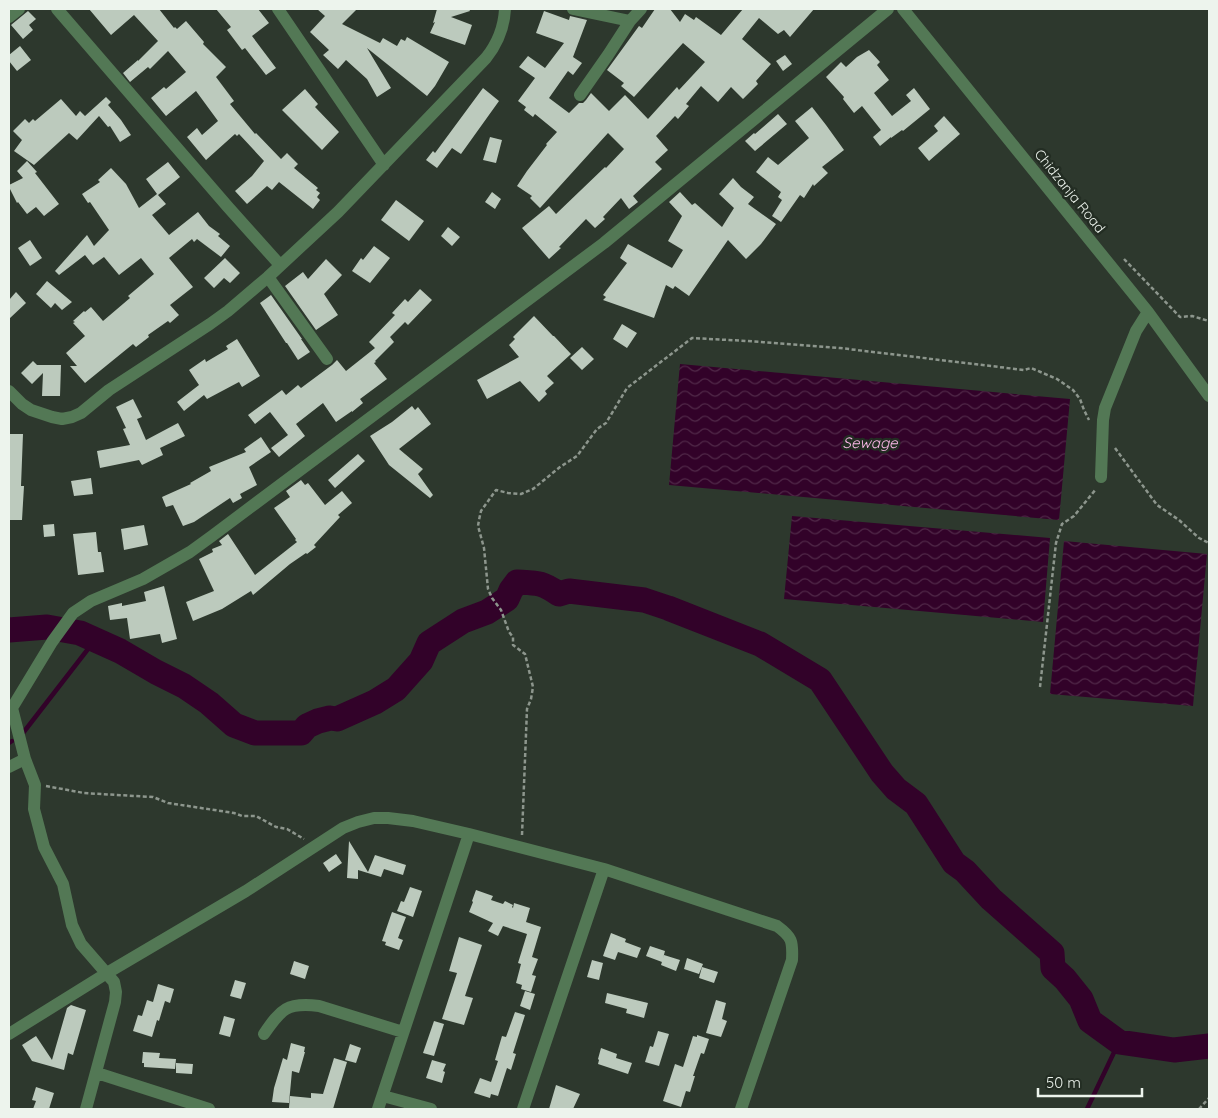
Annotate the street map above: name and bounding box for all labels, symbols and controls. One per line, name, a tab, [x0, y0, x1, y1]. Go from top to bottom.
street label: Chidzanja Road	[1031, 145, 1109, 237]
water label: Sewage	[843, 433, 898, 452]
scale bar	[1038, 1066, 1142, 1098]
text: 50 m	[1046, 1073, 1081, 1092]

